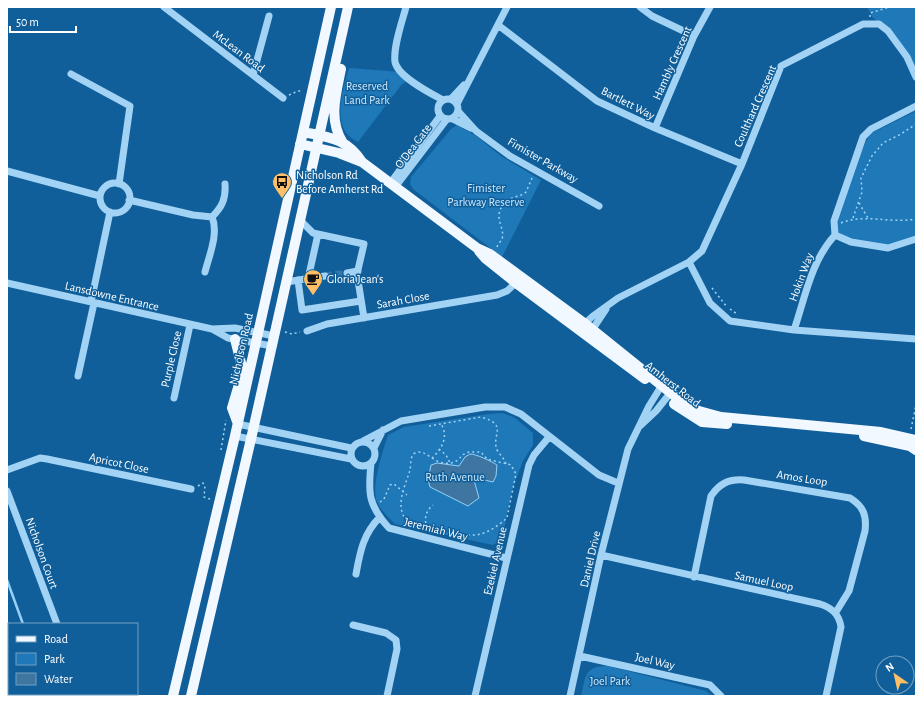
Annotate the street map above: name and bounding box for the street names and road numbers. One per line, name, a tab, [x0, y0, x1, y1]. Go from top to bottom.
street label: Hambly Crescent	[650, 24, 695, 102]
street label: McLean Road	[211, 28, 267, 74]
street label: Coulthard Crescent	[732, 63, 779, 149]
street label: Bartlett Way	[599, 84, 657, 122]
street label: O'Dea Gate	[393, 122, 433, 170]
street label: Fimister Parkway	[505, 135, 580, 186]
street label: Hokin Way	[787, 251, 816, 303]
street label: Lansdowne Entrance	[64, 279, 160, 313]
street label: Sarah Close	[376, 289, 430, 311]
street label: Nicholson Road	[227, 312, 255, 386]
street label: Purple Close	[159, 330, 183, 388]
street label: Amherst Road	[643, 359, 703, 409]
street label: Apricot Close	[88, 451, 150, 475]
street label: Amos Loop	[776, 468, 828, 488]
street label: Jeremiah Way	[403, 515, 469, 544]
street label: Nicholson Court	[24, 516, 60, 590]
street label: Ezekiel Avenue	[481, 526, 509, 596]
street label: Daniel Drive	[578, 530, 602, 588]
street label: Samuel Loop	[734, 569, 794, 593]
street label: Joel Way	[634, 651, 676, 672]

